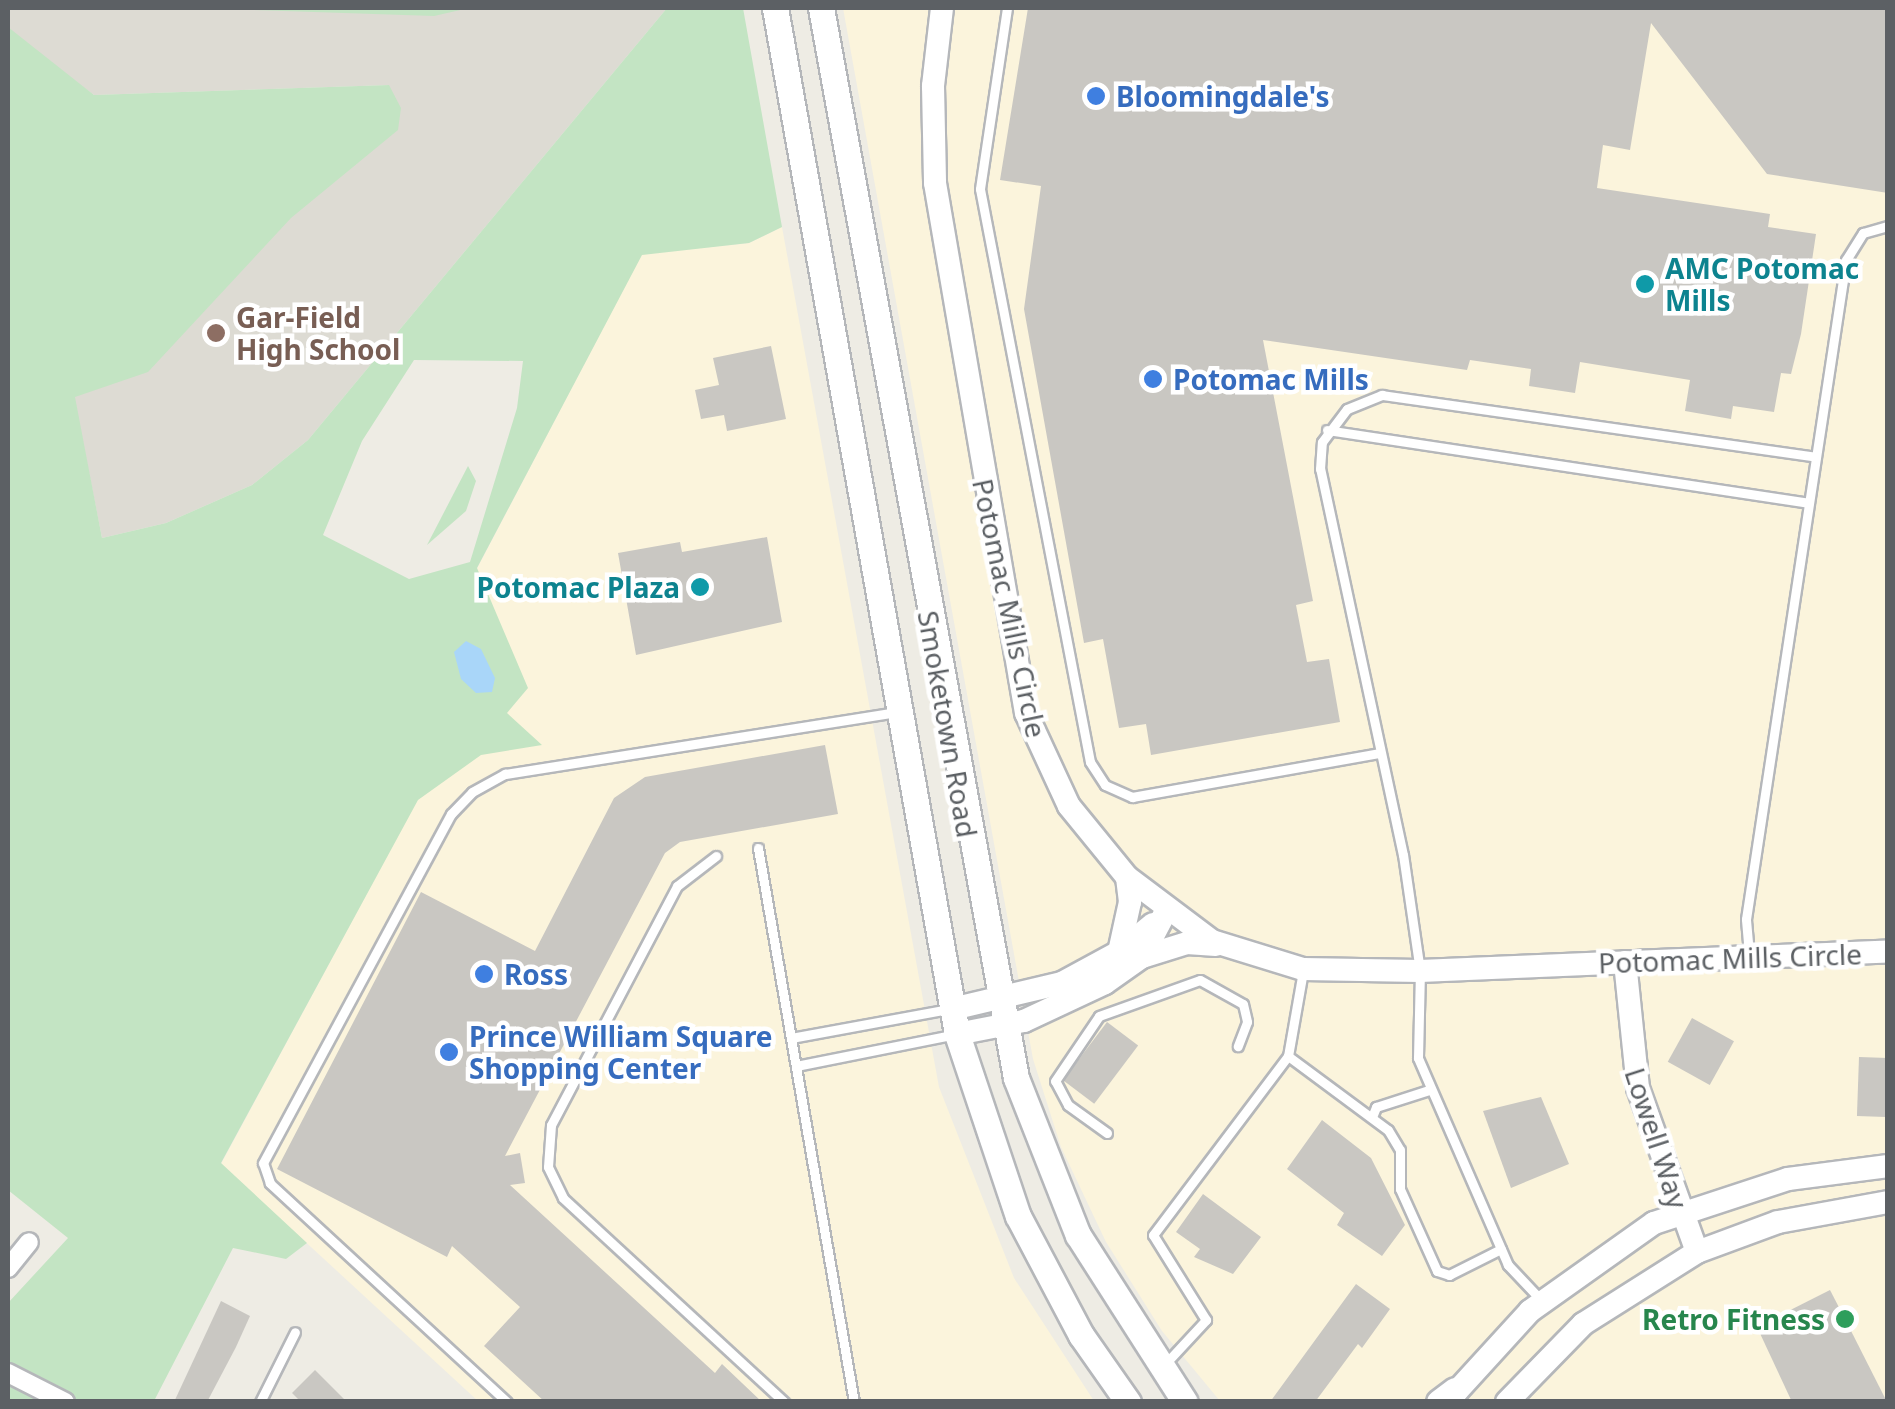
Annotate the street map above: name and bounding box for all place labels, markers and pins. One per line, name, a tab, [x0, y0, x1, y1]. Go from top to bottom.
place label: Bloomingdale's	[1116, 79, 1329, 113]
marker: Bloomingdale's	[1085, 85, 1107, 107]
place label: AMC Potomac Mills	[1665, 251, 1859, 317]
marker: AMC Potomac Mills	[1634, 273, 1656, 295]
place label: Gar-Field High School	[236, 300, 400, 366]
marker: Gar-Field High School	[205, 322, 227, 344]
place label: Potomac Mills	[1173, 362, 1369, 396]
marker: Potomac Mills	[1142, 368, 1164, 390]
place label: Potomac Plaza	[477, 570, 680, 604]
marker: Potomac Plaza	[689, 576, 711, 598]
place label: Ross	[504, 957, 568, 991]
marker: Ross	[473, 963, 495, 985]
place label: Prince William Square Shopping Center	[469, 1019, 773, 1085]
marker: Prince William Square Shopping Center	[438, 1041, 460, 1063]
place label: Retro Fitness	[1642, 1302, 1825, 1336]
marker: Retro Fitness	[1834, 1308, 1856, 1330]

